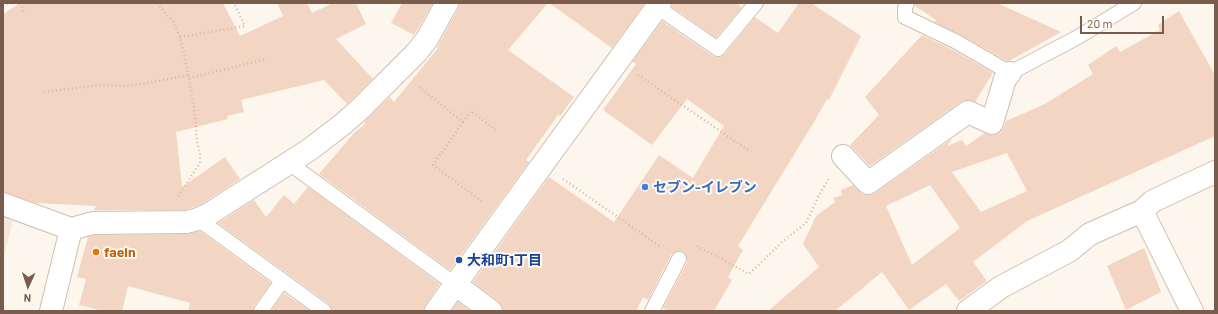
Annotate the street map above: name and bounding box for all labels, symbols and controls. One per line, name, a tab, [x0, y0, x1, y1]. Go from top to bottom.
scale bar	[1082, 8, 1166, 34]
text: 20 m	[1087, 16, 1113, 30]
place label: セブン-イレブン	[653, 179, 757, 195]
marker: セブン-イレブン	[640, 182, 650, 192]
place label: faein	[104, 244, 136, 260]
marker: faein	[91, 247, 101, 257]
place label: 大和町1丁目	[467, 252, 542, 268]
marker: 大和町1丁目	[454, 255, 464, 265]
north arrow	[8, 266, 48, 306]
text: N	[23, 292, 31, 305]

